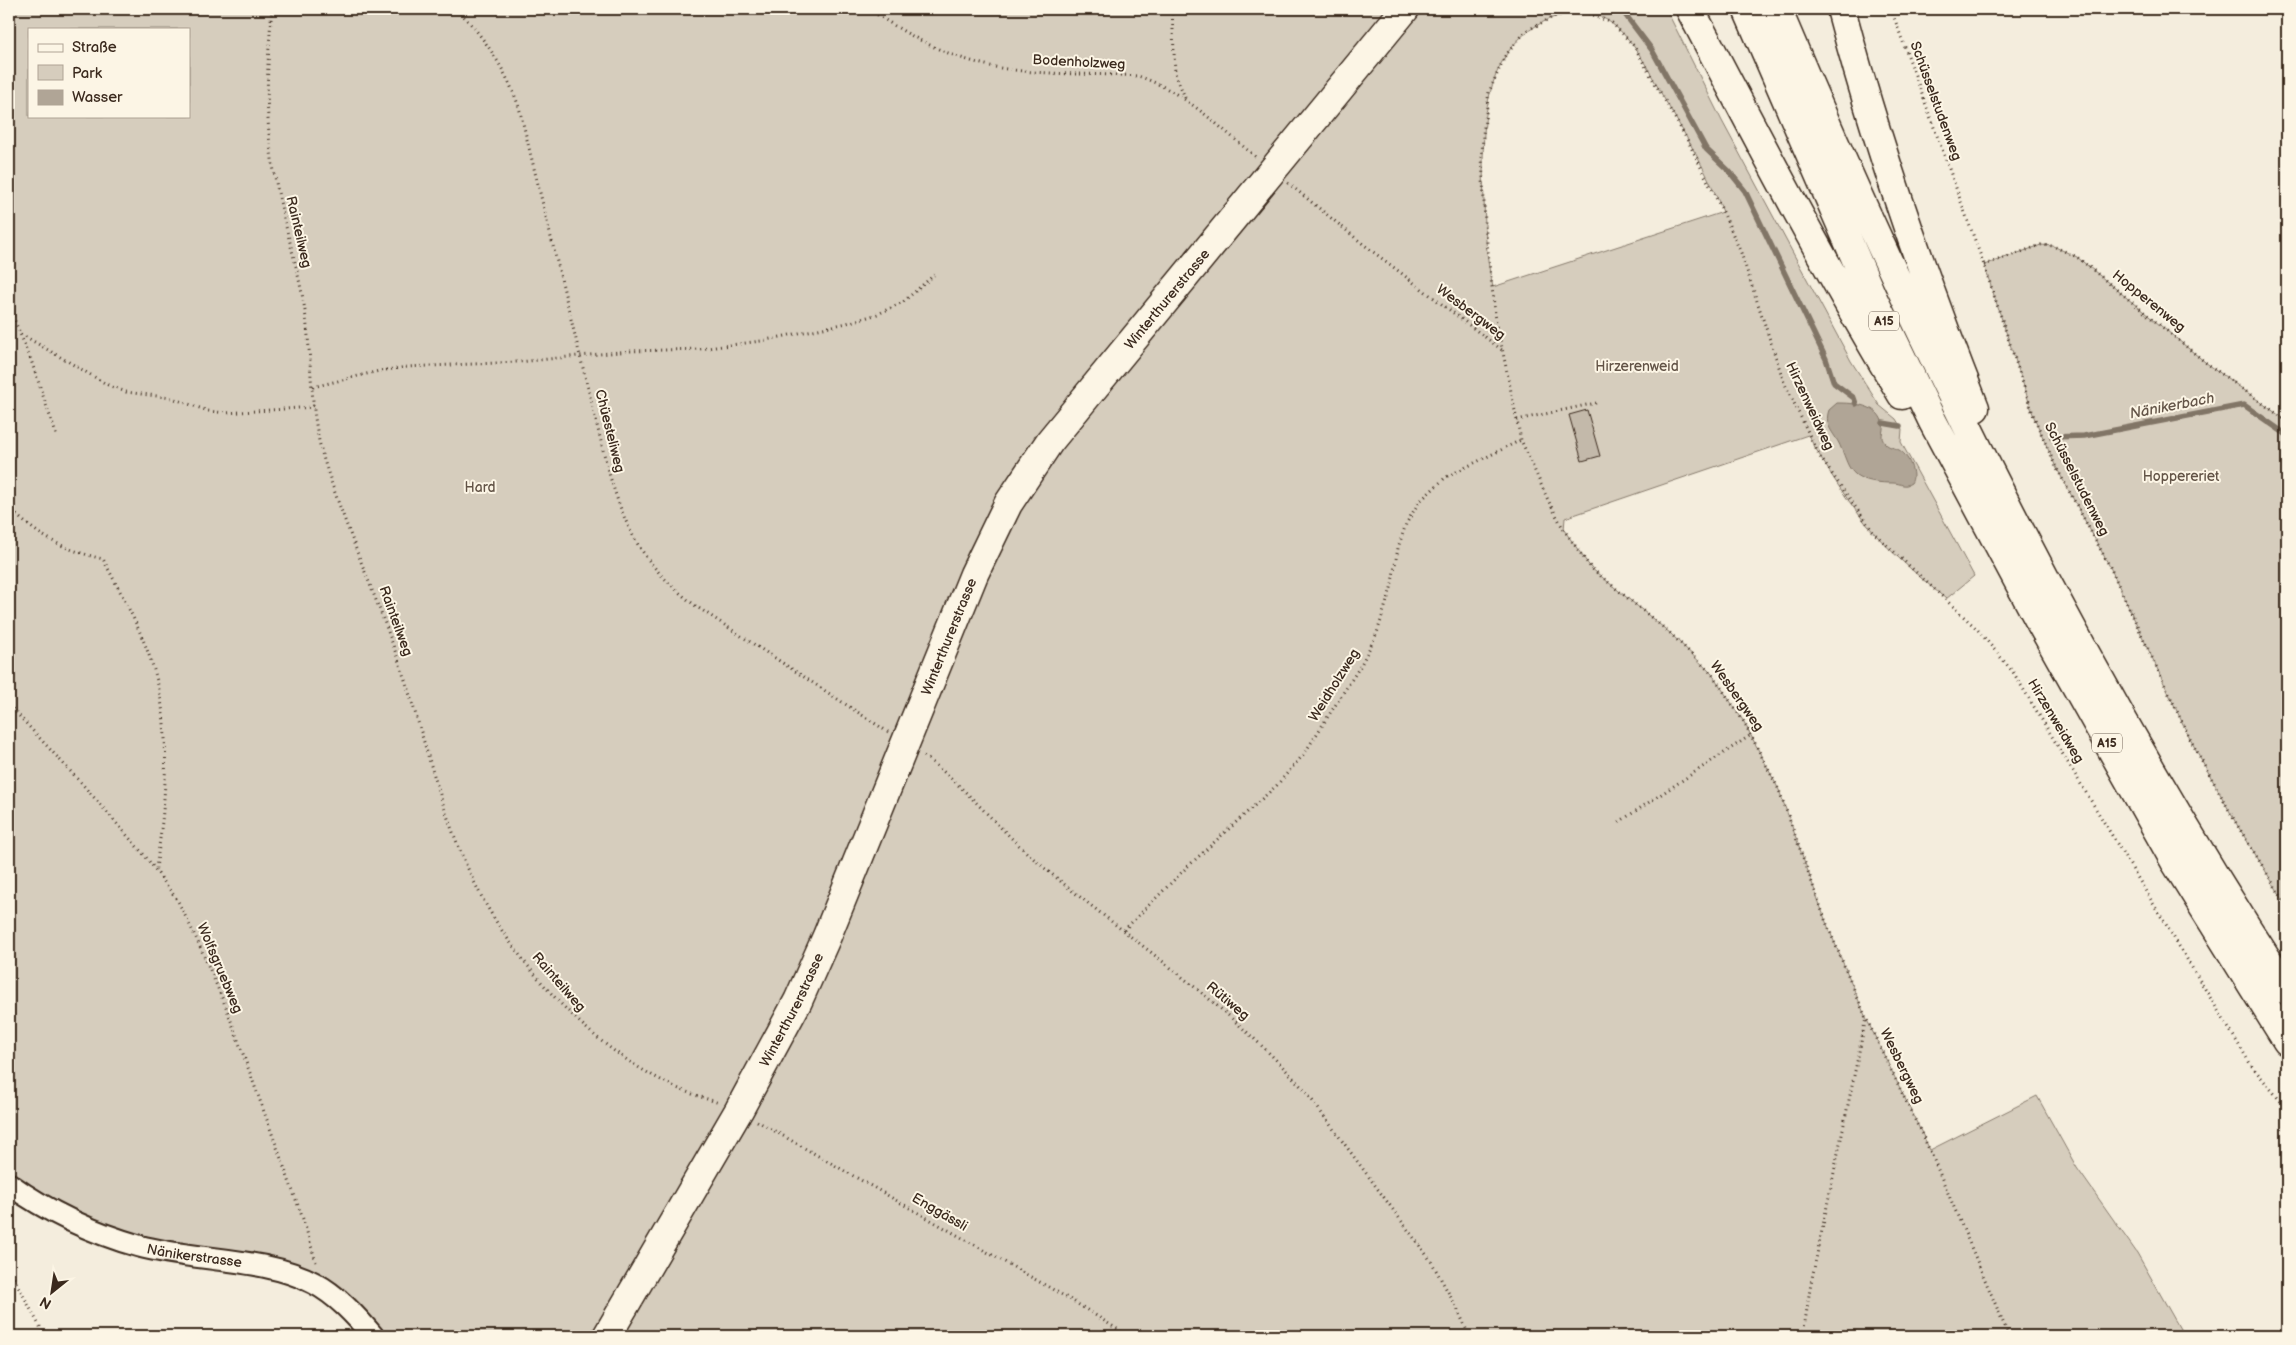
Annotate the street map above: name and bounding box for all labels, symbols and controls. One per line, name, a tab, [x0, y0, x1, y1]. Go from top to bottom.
legend	[28, 28, 190, 118]
text: Straße	[72, 38, 117, 57]
street label: Schüsselstudenweg	[1907, 39, 1965, 163]
street label: Bodenholzweg	[1032, 51, 1126, 73]
text: Park	[72, 64, 103, 83]
text: Wasser	[72, 88, 123, 107]
street label: Rainteilweg	[282, 194, 316, 270]
street label: Winterthurerstrasse	[1121, 245, 1213, 353]
street label: Hopperenweg	[2109, 266, 2189, 336]
street label: Wesbergweg	[1433, 281, 1509, 343]
road number: A15	[1869, 312, 1899, 331]
park label: Hirzerenweid	[1595, 358, 1679, 375]
street label: Hirzenweidweg	[1782, 359, 1838, 453]
street label: Chüesteliweg	[591, 388, 629, 474]
water label: Nänikerbach	[2128, 388, 2216, 424]
street label: Schüsselstudenweg	[2041, 419, 2113, 539]
park label: Hoppereriet	[2143, 468, 2220, 485]
park label: Hard	[465, 479, 495, 496]
street label: Winterthurerstrasse	[917, 576, 980, 698]
street label: Rainteilweg	[375, 584, 417, 658]
street label: Weidholzweg	[1305, 645, 1363, 725]
street label: Wesbergweg	[1707, 658, 1767, 734]
street label: Hirzenweidweg	[2024, 676, 2088, 766]
road number: A15	[2092, 734, 2122, 752]
street label: Wolfsgruebweg	[193, 920, 247, 1016]
street label: Rainteilweg	[529, 949, 589, 1015]
street label: Winterthurerstrasse	[756, 950, 827, 1069]
street label: Rütiweg	[1203, 978, 1253, 1024]
street label: Wesbergweg	[1876, 1025, 1928, 1107]
street label: Enggässli	[909, 1189, 971, 1235]
street label: Nänikerstrasse	[145, 1240, 243, 1271]
north arrow	[28, 1268, 78, 1318]
text: N	[37, 1293, 55, 1313]

